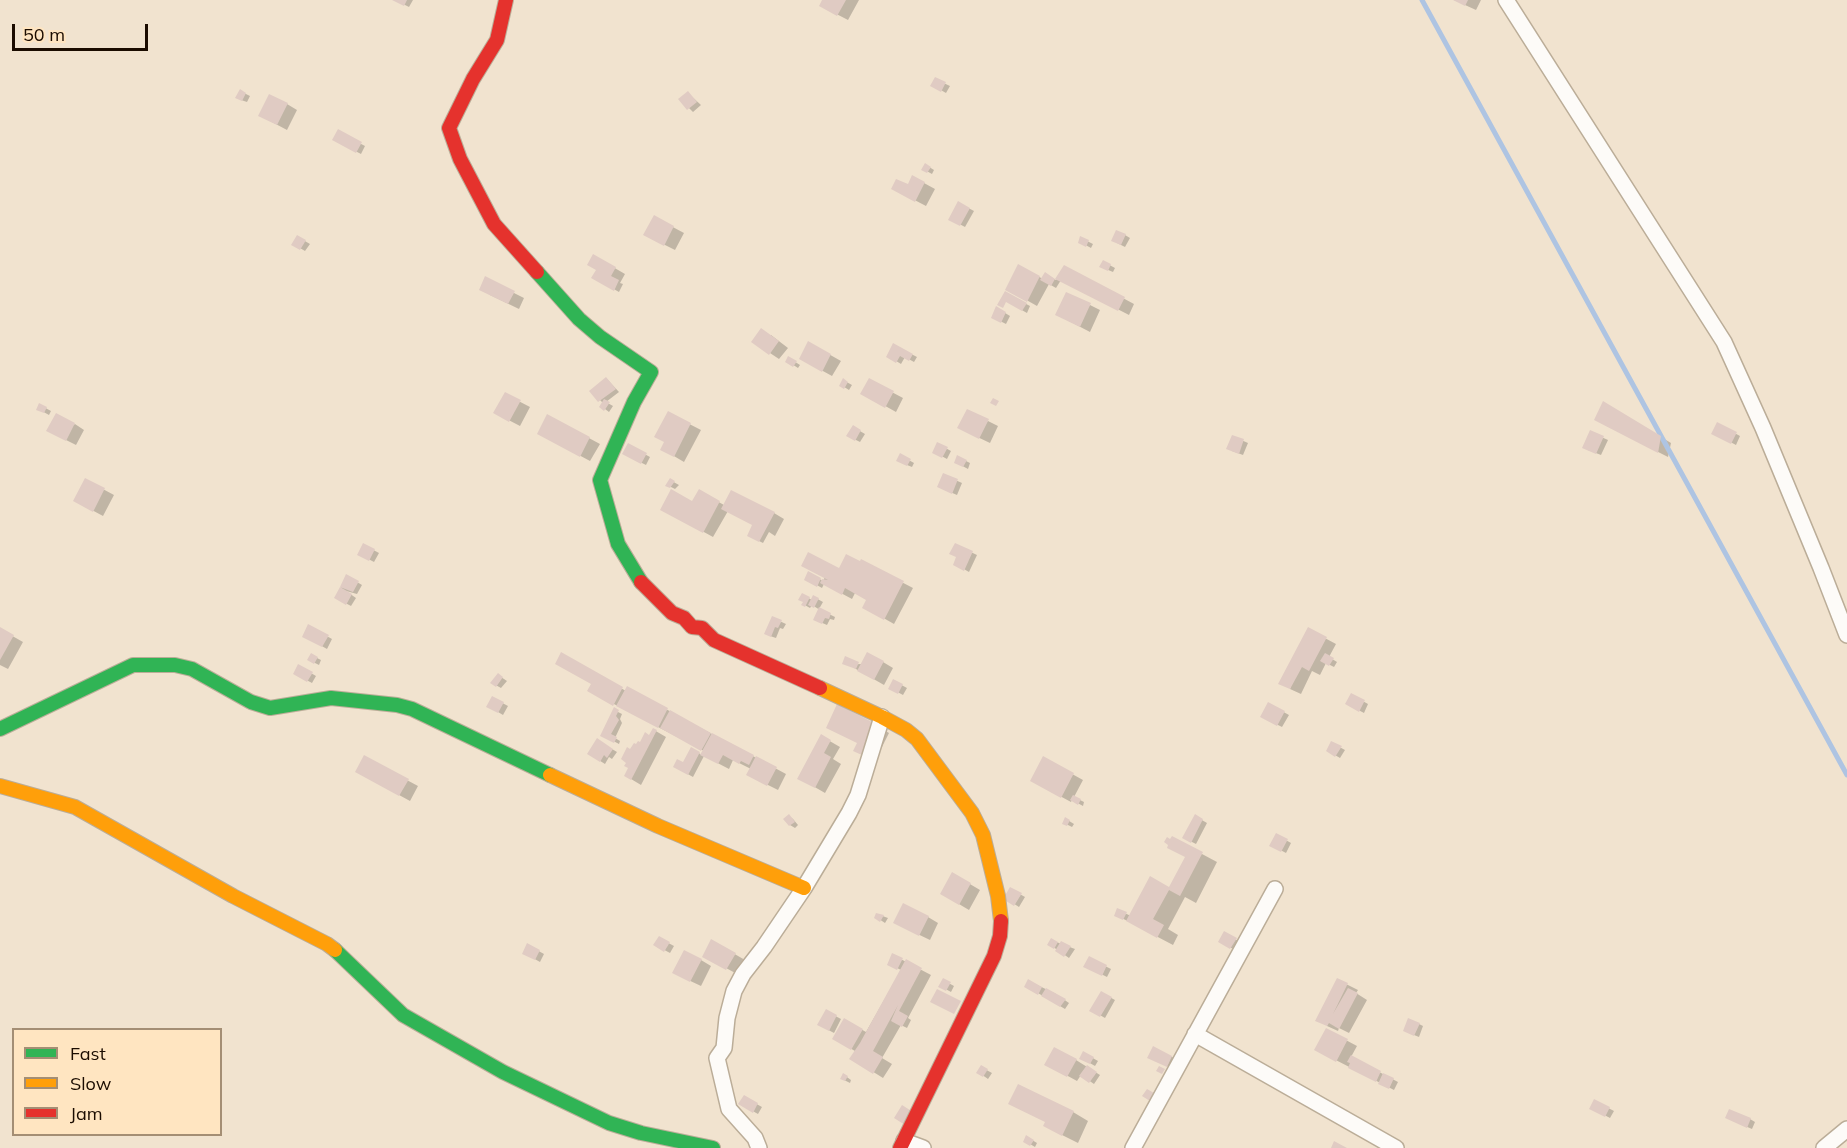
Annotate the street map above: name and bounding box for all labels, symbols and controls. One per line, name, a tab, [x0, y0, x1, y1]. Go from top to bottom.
scale bar	[15, 12, 152, 50]
text: 50 m	[23, 23, 65, 46]
legend	[12, 1028, 222, 1136]
text: Fast	[70, 1042, 106, 1065]
text: Slow	[70, 1072, 111, 1095]
text: Jam	[70, 1102, 103, 1125]

